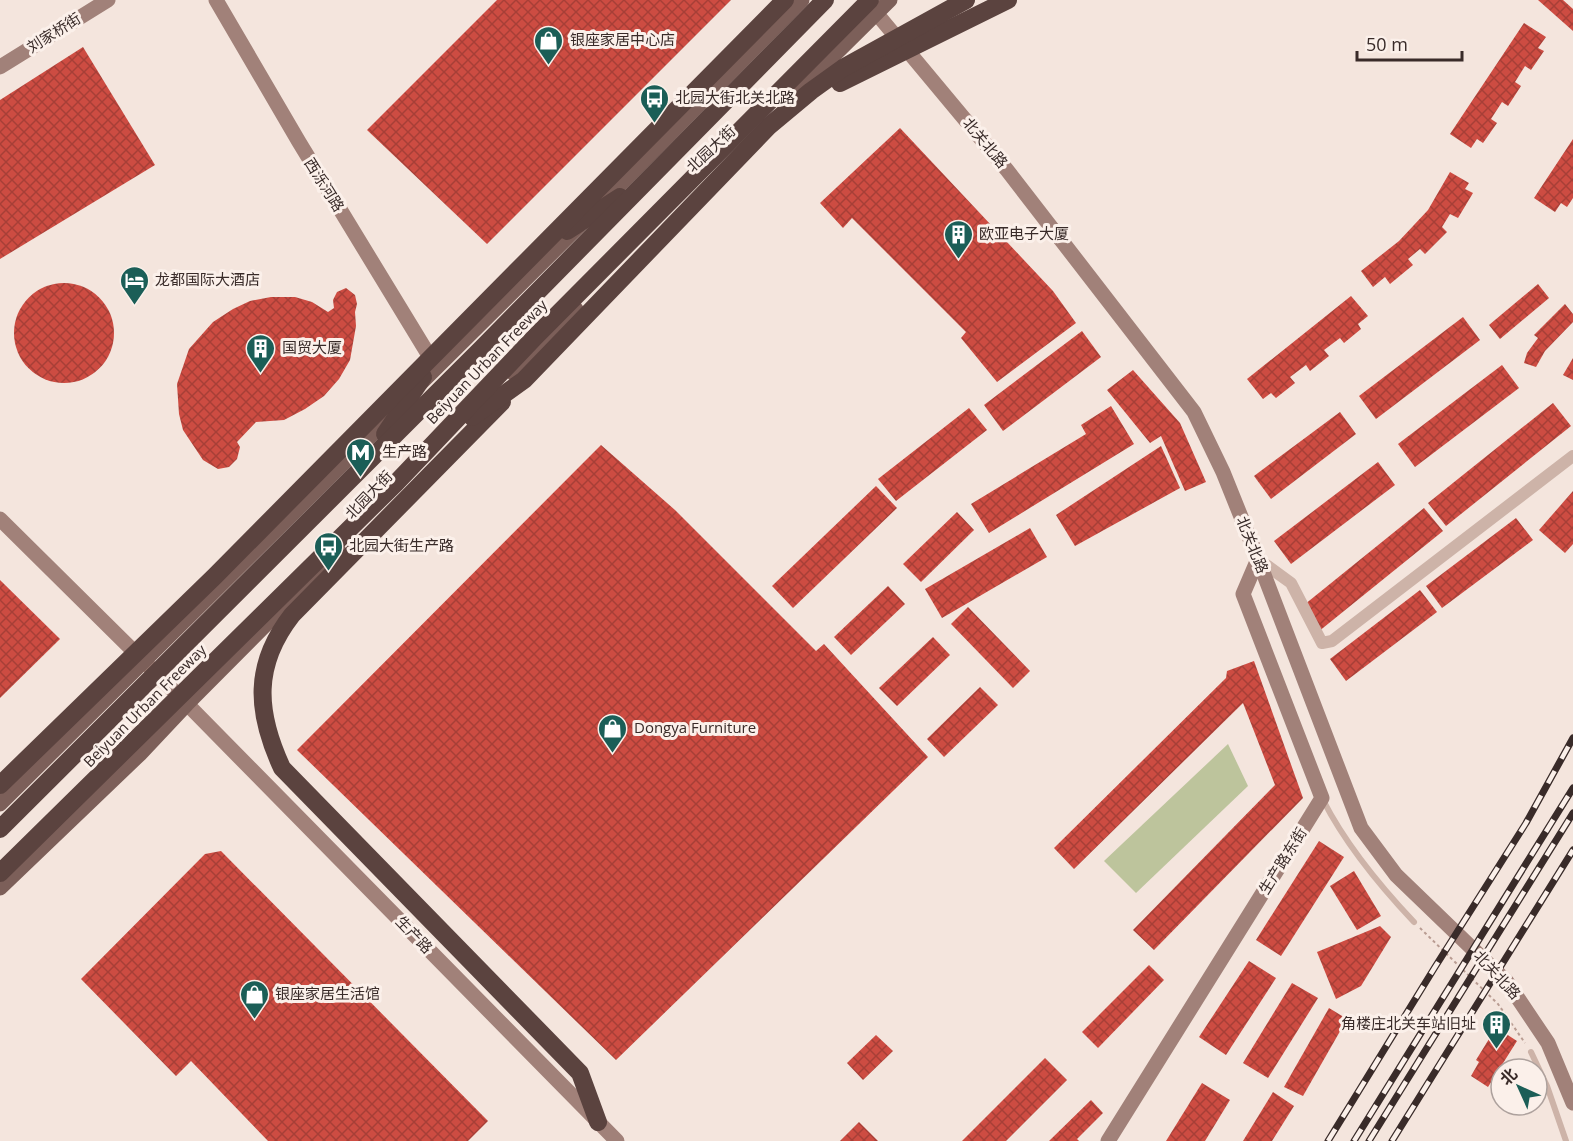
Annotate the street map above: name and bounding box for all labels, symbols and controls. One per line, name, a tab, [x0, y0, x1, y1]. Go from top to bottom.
street label: 刘家桥街	[23, 8, 84, 57]
shop icon: 银座家居中心店	[533, 24, 565, 66]
scale bar	[1357, 24, 1462, 62]
place label: 银座家居中心店	[570, 29, 675, 49]
text: 50 m	[1366, 32, 1408, 56]
bus stop icon: 北园大街北关北路	[638, 82, 670, 124]
place label: 北园大街北关北路	[675, 87, 795, 107]
street label: 北关北路	[959, 113, 1013, 172]
street label: 北园大街	[682, 120, 739, 176]
street label: 西泺河路	[300, 154, 349, 215]
building icon: 欧亚电子大厦	[942, 218, 974, 260]
place label: 欧亚电子大厦	[979, 223, 1069, 243]
hotel icon: 龙都国际大酒店	[118, 264, 150, 306]
place label: 龙都国际大酒店	[155, 269, 260, 289]
street label: Beiyuan Urban Freeway	[421, 294, 551, 428]
building icon: 国贸大厦	[245, 332, 277, 374]
place label: 国贸大厦	[282, 337, 342, 357]
metro station icon: 生产路	[345, 436, 377, 478]
place label: 生产路	[382, 441, 427, 461]
street label: 北园大街	[340, 466, 396, 523]
street label: 北关北路	[1232, 513, 1273, 576]
bus stop icon: 北园大街生产路	[312, 530, 344, 572]
place label: 北园大街生产路	[349, 535, 454, 555]
street label: Beiyuan Urban Freeway	[79, 639, 210, 771]
shop icon: Dongya Furniture	[597, 712, 629, 754]
place label: Dongya Furniture	[634, 717, 756, 737]
street label: 生产路东街	[1254, 823, 1311, 898]
street label: 生产路	[392, 911, 438, 957]
street label: 北关北路	[1470, 946, 1526, 1003]
shop icon: 银座家居生活馆	[238, 978, 270, 1020]
place label: 银座家居生活馆	[275, 983, 380, 1003]
building icon: 角楼庄北关车站旧址	[1481, 1008, 1513, 1050]
place label: 角楼庄北关车站旧址	[1341, 1013, 1476, 1033]
north arrow	[1489, 1057, 1549, 1117]
text: 北	[1495, 1063, 1522, 1090]

